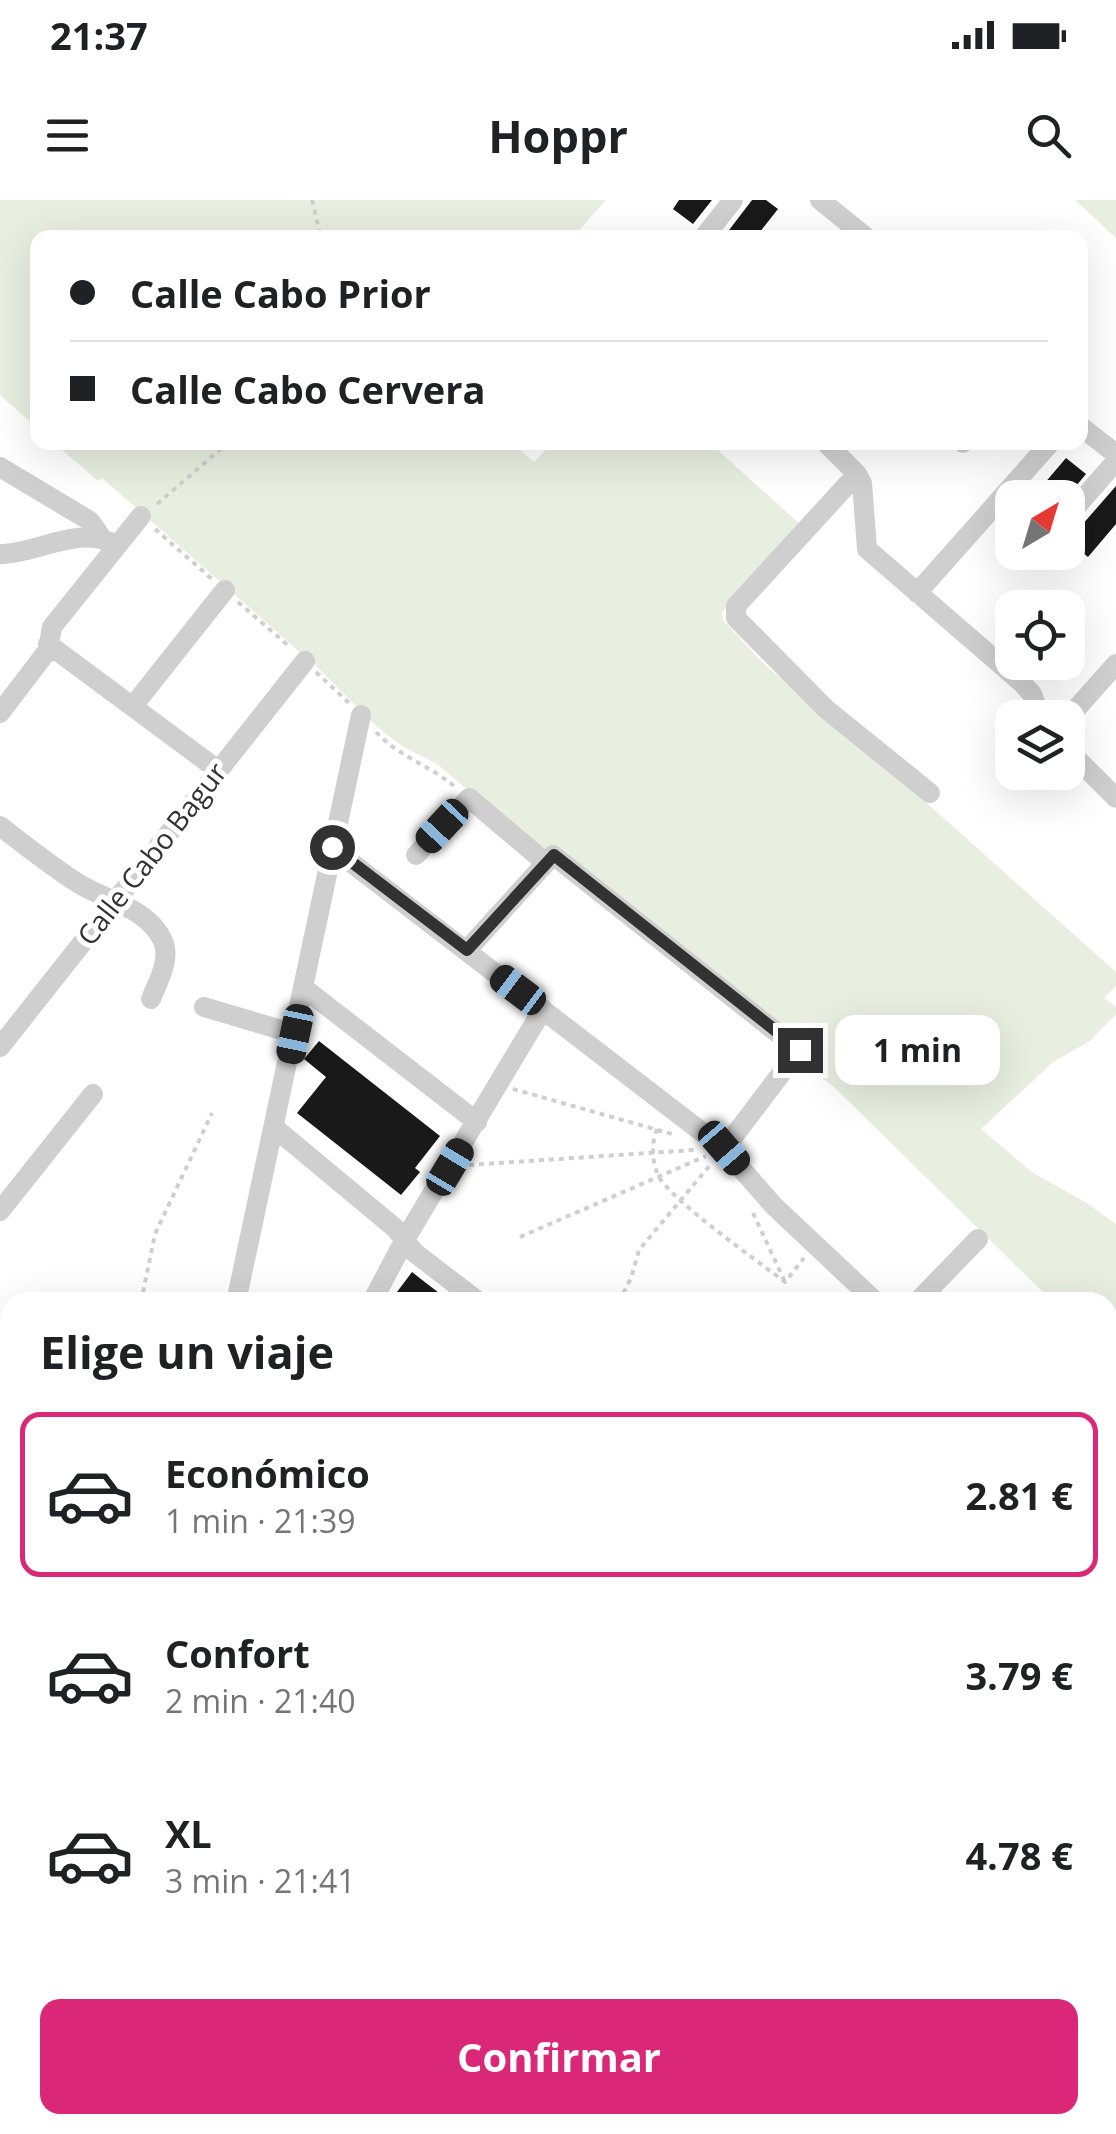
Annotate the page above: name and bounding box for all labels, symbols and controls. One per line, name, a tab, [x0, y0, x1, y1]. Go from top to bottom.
text: 21:37	[50, 9, 148, 61]
text: Hoppr	[488, 105, 628, 166]
icon: menu	[40, 108, 95, 163]
icon: search	[1021, 108, 1076, 163]
text: Calle Cabo Prior	[130, 267, 431, 319]
text: Calle Cabo Cervera	[130, 363, 486, 415]
north arrow	[995, 480, 1085, 570]
map controls	[995, 480, 1085, 790]
button: locate	[995, 590, 1085, 680]
button: layers	[995, 700, 1085, 790]
street label: Calle Cabo Bagur	[68, 754, 235, 953]
car	[411, 794, 473, 858]
route start	[310, 825, 355, 870]
car	[485, 960, 551, 1020]
car	[274, 1002, 316, 1066]
callout: 1 min	[835, 1015, 1000, 1085]
route end	[778, 1028, 823, 1073]
text: 1 min	[873, 1028, 962, 1071]
car	[693, 1116, 755, 1180]
car	[422, 1134, 478, 1200]
text: Elige un viaje	[40, 1321, 334, 1382]
text: Económico	[165, 1447, 370, 1499]
icon: car	[45, 1450, 135, 1540]
text: 2.81 €	[965, 1469, 1073, 1521]
text: 1 min · 21:39	[165, 1499, 356, 1542]
text: Confort	[165, 1627, 310, 1679]
icon: car	[45, 1630, 135, 1720]
text: 3.79 €	[965, 1649, 1073, 1701]
text: 2 min · 21:40	[165, 1679, 356, 1722]
text: XL	[165, 1807, 212, 1859]
icon: car	[45, 1810, 135, 1900]
text: 4.78 €	[965, 1829, 1073, 1881]
text: 3 min · 21:41	[165, 1859, 356, 1902]
button: Confirmar	[40, 1999, 1078, 2114]

